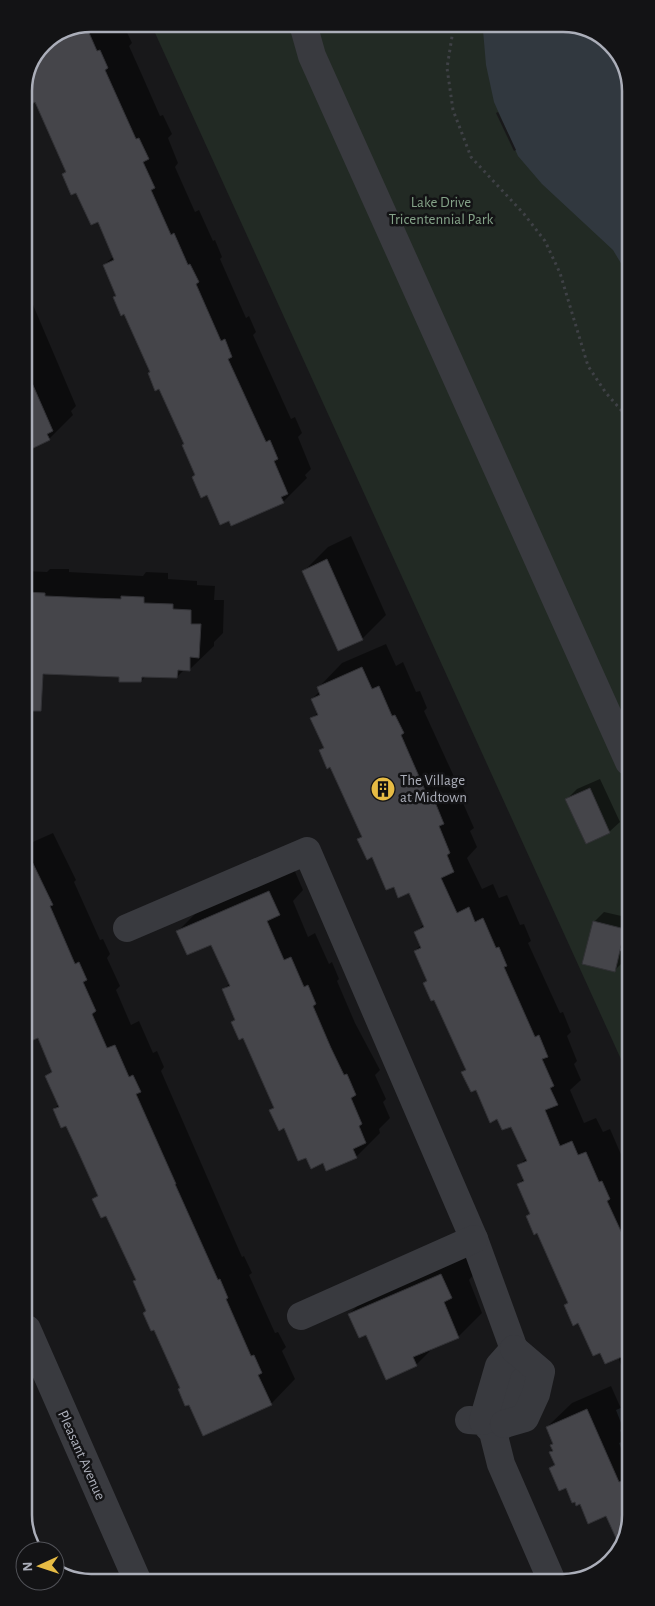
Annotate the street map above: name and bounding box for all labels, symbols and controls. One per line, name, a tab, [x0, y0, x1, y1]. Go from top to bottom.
park label: Lake Drive Tricentennial Park	[389, 195, 494, 227]
place label: The Village at Midtown	[400, 773, 467, 805]
building icon: The Village at Midtown	[370, 776, 396, 802]
street label: Pleasant Avenue	[55, 1408, 108, 1502]
north arrow	[15, 1541, 65, 1591]
text: N	[21, 1561, 35, 1572]

